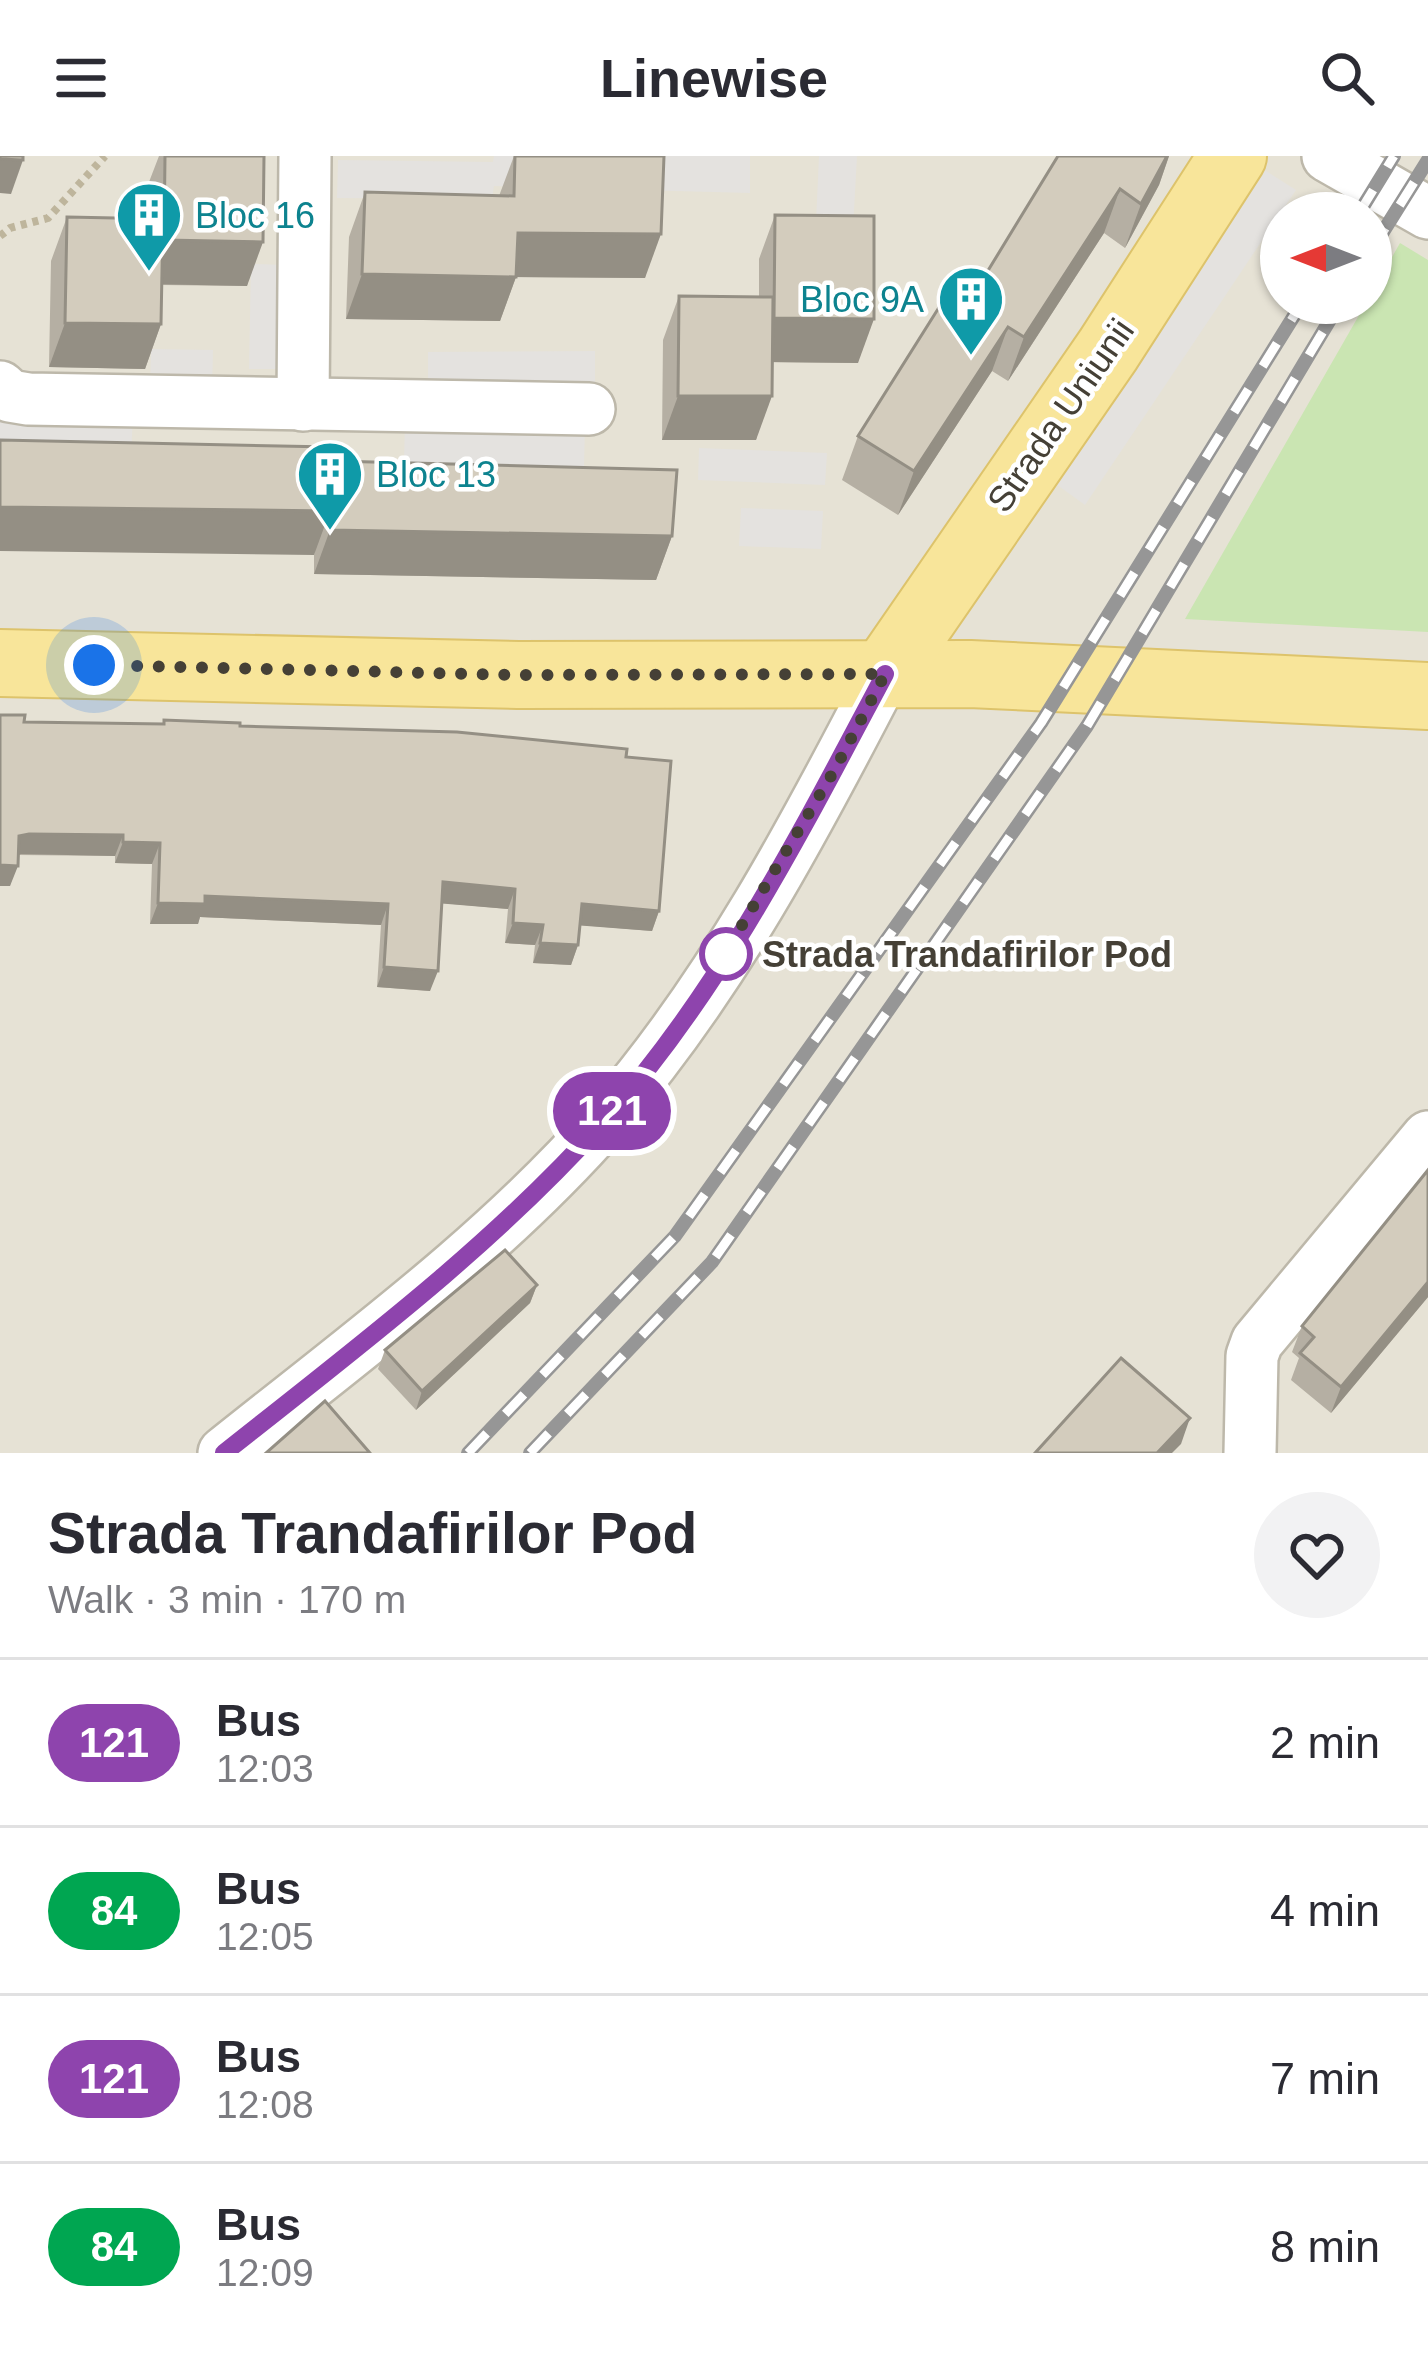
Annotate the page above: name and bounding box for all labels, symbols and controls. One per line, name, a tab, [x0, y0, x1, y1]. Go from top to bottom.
icon: menu	[48, 45, 114, 111]
icon: search	[1314, 45, 1380, 111]
text: Linewise	[600, 48, 828, 108]
building icon: Bloc 16	[114, 180, 184, 274]
north arrow	[1260, 192, 1392, 324]
map controls	[1260, 192, 1392, 324]
place label: Bloc 16	[195, 195, 315, 236]
building icon: Bloc 9A	[936, 264, 1006, 358]
place label: Bloc 9A	[800, 279, 924, 320]
street label: Strada Uniunii	[979, 311, 1142, 520]
building icon: Bloc 13	[295, 439, 365, 533]
place label: Bloc 13	[376, 454, 496, 495]
your location	[64, 635, 124, 695]
marker: Strada Trandafirilor Pod	[701, 929, 751, 979]
place label: Strada Trandafirilor Pod	[762, 934, 1172, 975]
line badge: 121	[543, 1072, 681, 1150]
text: 121	[577, 1087, 647, 1134]
button: heart	[1254, 1492, 1380, 1618]
text: Strada Trandafirilor Pod	[48, 1501, 697, 1565]
text: Walk · 3 min · 170 m	[48, 1578, 406, 1621]
text: Bus	[216, 1695, 301, 1746]
text: 2 min	[1270, 1717, 1380, 1768]
text: 121	[79, 1719, 149, 1766]
text: 12:03	[216, 1747, 314, 1790]
text: Bus	[216, 1863, 301, 1914]
text: 4 min	[1270, 1885, 1380, 1936]
text: 84	[91, 1887, 137, 1934]
text: 12:05	[216, 1915, 314, 1958]
text: Bus	[216, 2031, 301, 2082]
text: 7 min	[1270, 2053, 1380, 2104]
text: 121	[79, 2055, 149, 2102]
text: 12:08	[216, 2083, 314, 2126]
text: Bus	[216, 2199, 301, 2250]
text: 8 min	[1270, 2221, 1380, 2272]
text: 84	[91, 2223, 137, 2270]
text: 12:09	[216, 2251, 314, 2294]

